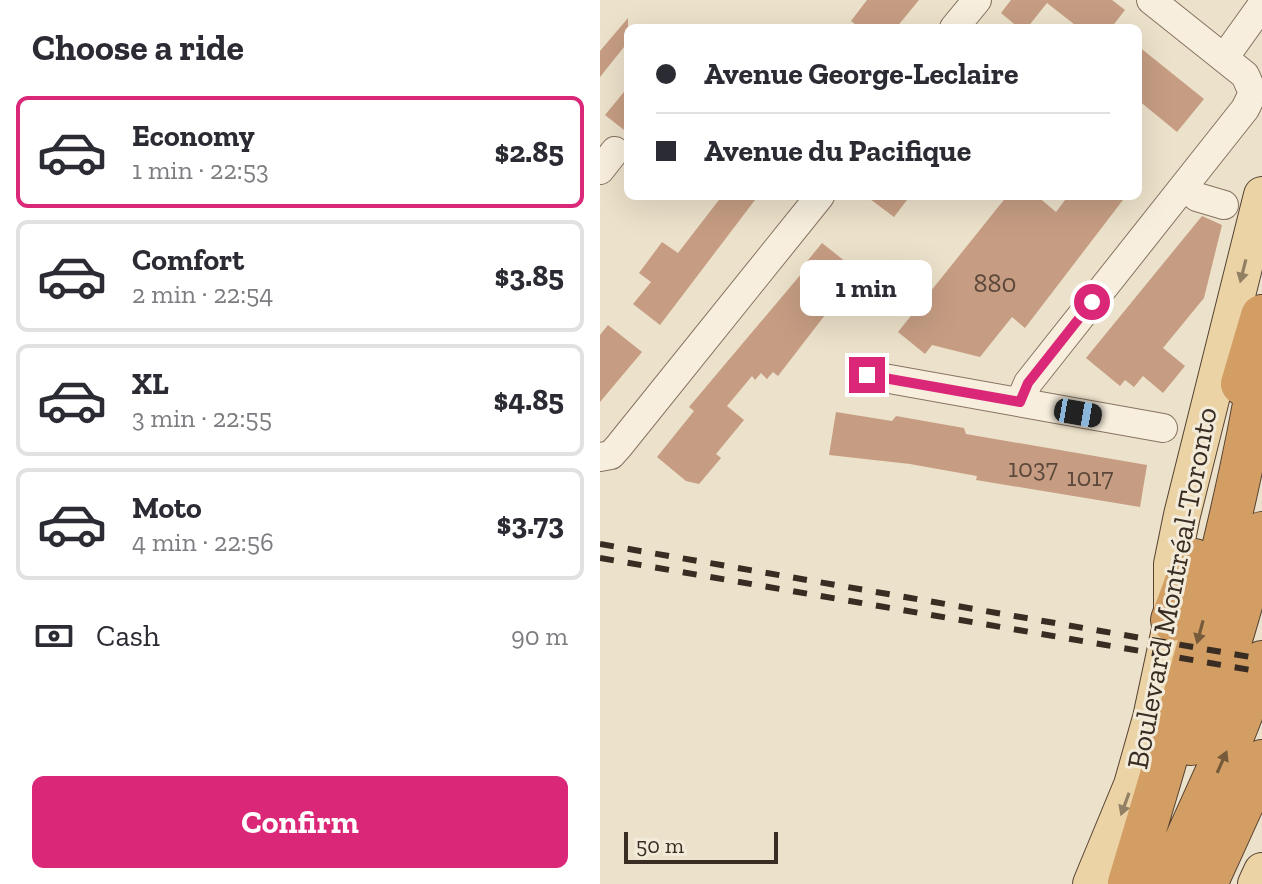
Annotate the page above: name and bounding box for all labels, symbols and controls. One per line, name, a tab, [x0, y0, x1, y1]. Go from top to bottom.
text: Choose a ride	[32, 26, 244, 69]
text: Avenue George-Leclaire	[704, 56, 1019, 92]
icon: car	[36, 116, 108, 188]
text: Economy	[132, 118, 255, 154]
text: Avenue du Pacifique	[704, 133, 971, 169]
text: $2.85	[494, 134, 564, 170]
text: 1 min · 22:53	[132, 154, 269, 186]
icon: car	[36, 240, 108, 312]
text: Comfort	[132, 242, 244, 278]
text: $3.85	[495, 258, 564, 294]
one-way arrow	[1236, 258, 1248, 283]
callout: 1 min	[801, 259, 933, 315]
house number: 880	[974, 267, 1016, 299]
text: 1 min	[835, 272, 897, 304]
text: 2 min · 22:54	[132, 278, 273, 310]
route start	[1074, 284, 1110, 320]
route end	[849, 357, 885, 393]
icon: car	[36, 364, 108, 436]
text: XL	[132, 366, 169, 402]
text: $4.85	[494, 382, 564, 418]
car	[1052, 397, 1104, 429]
text: 3 min · 22:55	[132, 402, 272, 434]
street label: Boulevard Montréal-Toronto	[1119, 404, 1225, 772]
house number: 1037	[1008, 452, 1058, 484]
house number: 1017	[1067, 461, 1113, 493]
icon: car	[36, 488, 108, 560]
text: Moto	[132, 490, 202, 526]
text: $3.73	[496, 506, 564, 542]
text: 4 min · 22:56	[132, 526, 274, 558]
icon: cash	[32, 614, 76, 658]
text: Cash	[96, 618, 160, 654]
text: 90 m	[511, 620, 568, 652]
one-way arrow	[1193, 620, 1205, 645]
one-way arrow	[1215, 750, 1228, 774]
button: Confirm	[32, 776, 568, 868]
one-way arrow	[1118, 792, 1131, 816]
scale bar	[624, 828, 778, 864]
text: 50 m	[636, 832, 684, 859]

